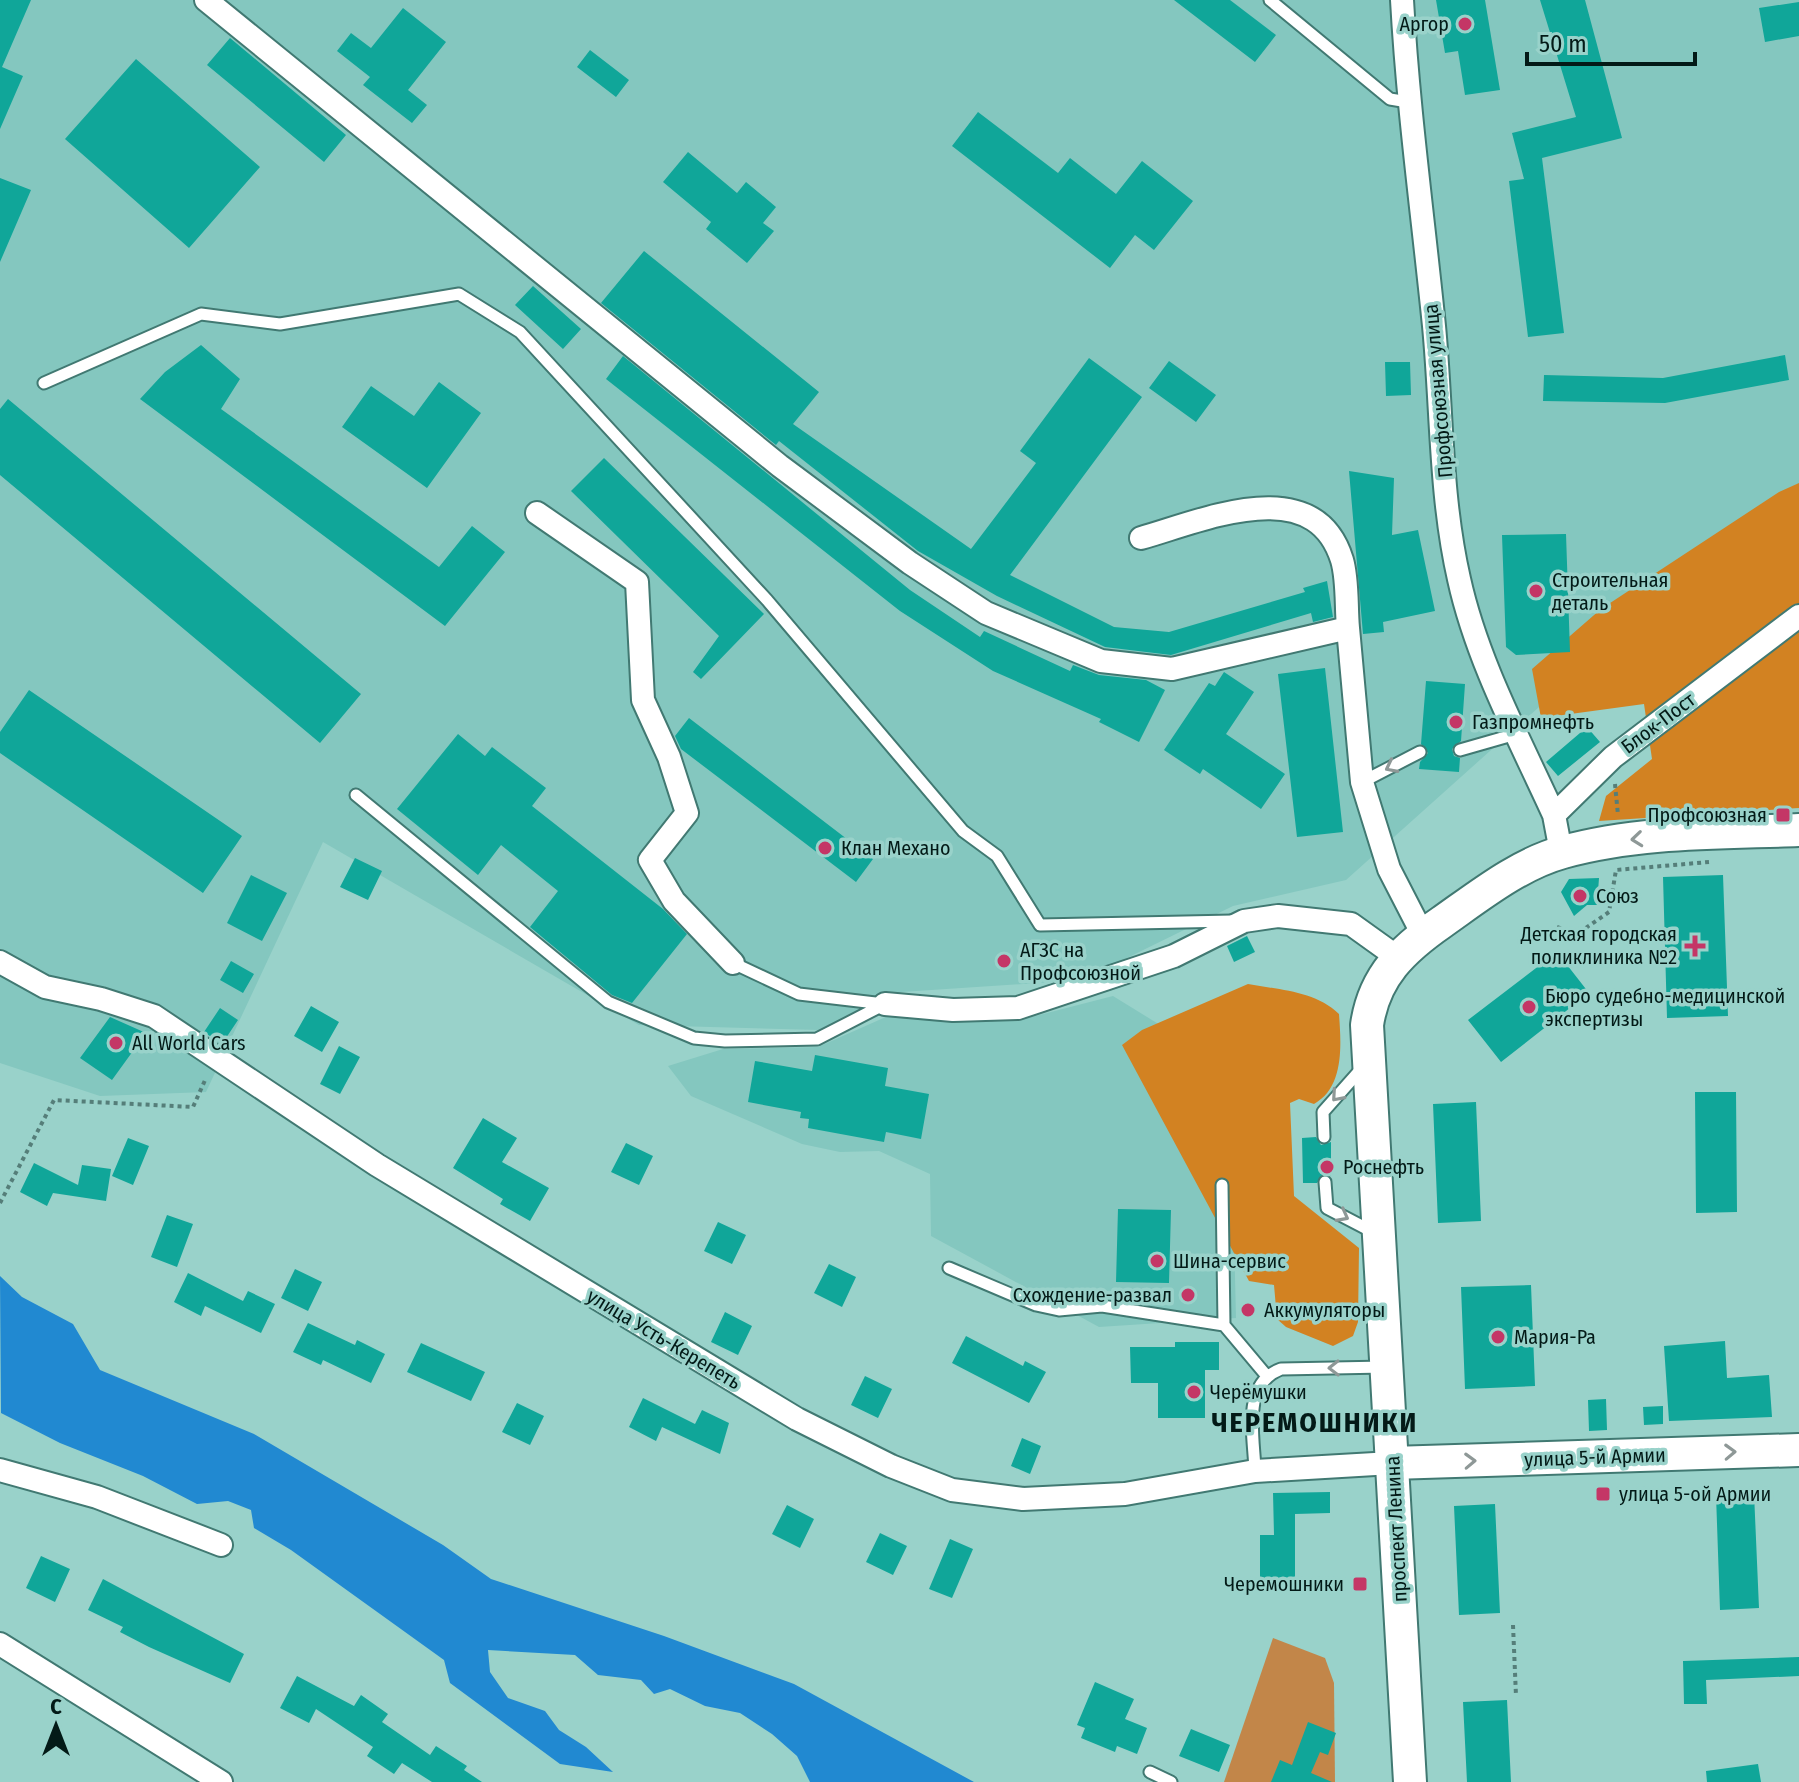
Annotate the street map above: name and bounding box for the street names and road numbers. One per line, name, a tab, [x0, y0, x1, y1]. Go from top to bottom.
street label: Профсоюзная улица	[1418, 303, 1458, 479]
street label: Блок-Пост	[1616, 687, 1700, 759]
street label: улица Усть-Керепеть	[583, 1284, 745, 1394]
street label: улица 5-й Армии	[1524, 1443, 1666, 1471]
street label: проспект Ленина	[1380, 1455, 1412, 1603]

